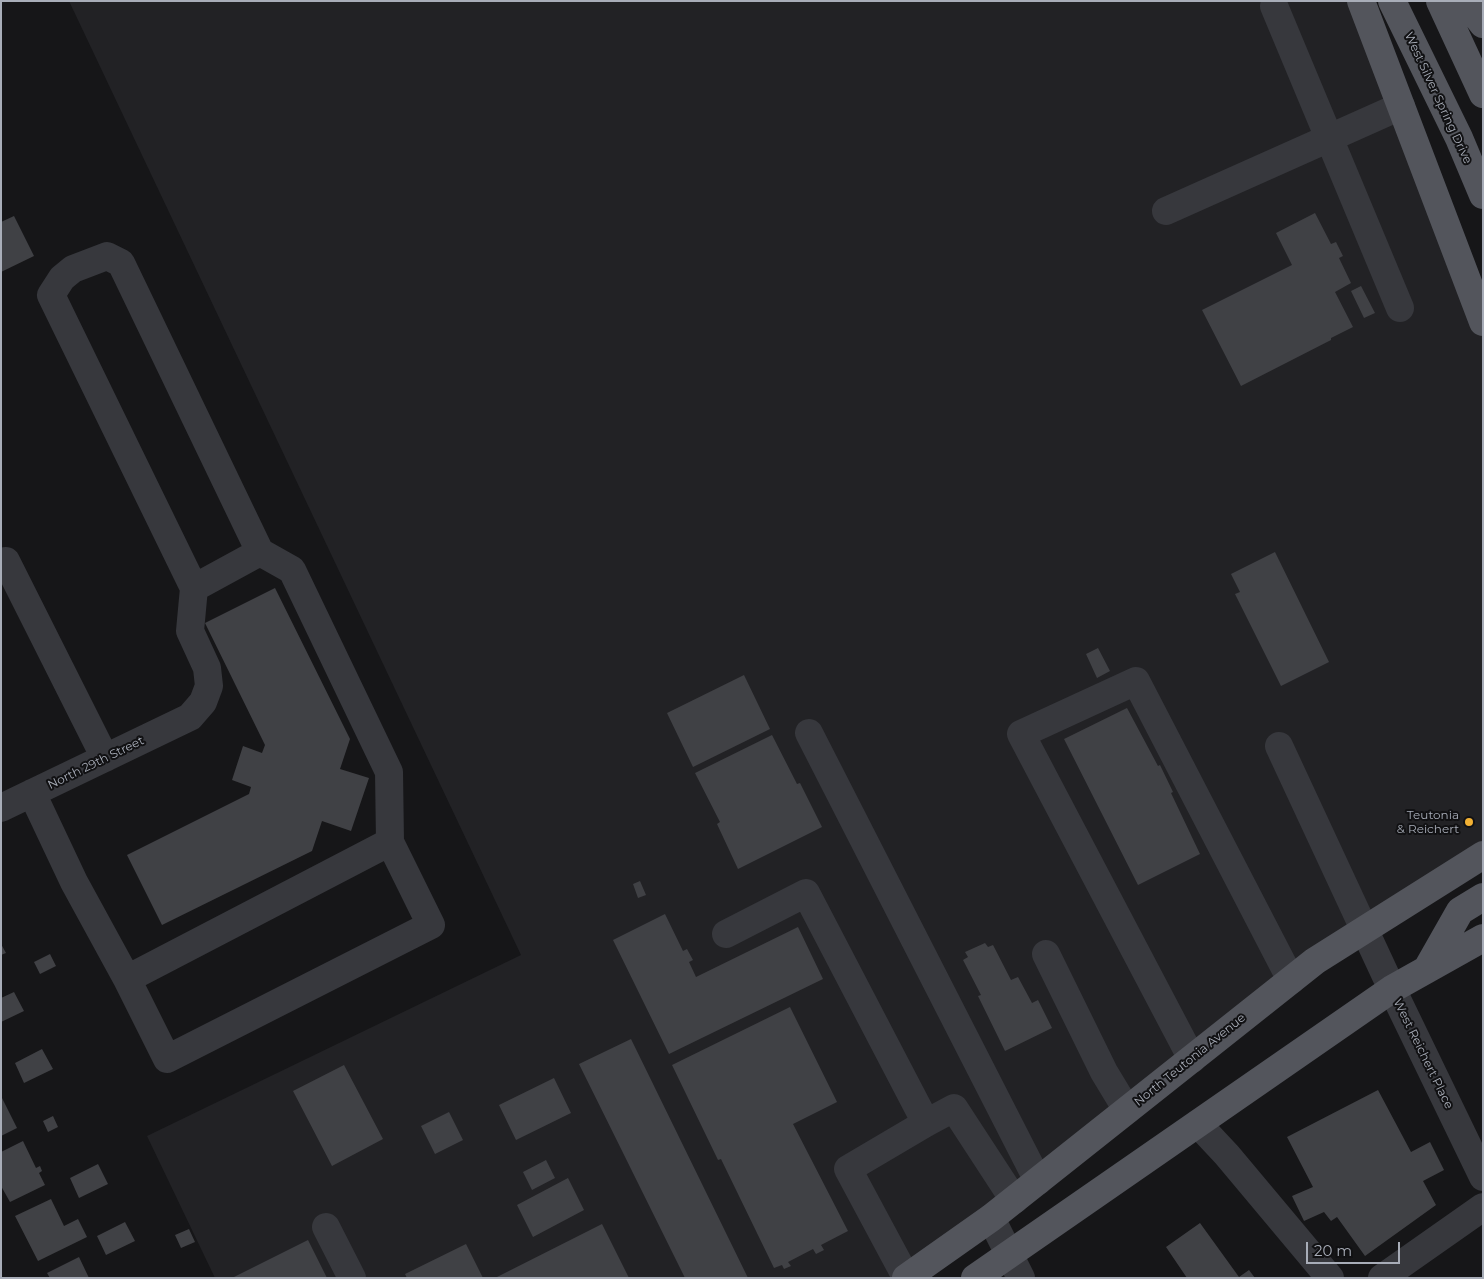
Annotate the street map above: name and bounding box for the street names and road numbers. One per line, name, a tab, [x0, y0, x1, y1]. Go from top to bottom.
street label: West Silver Spring Drive	[1401, 30, 1475, 166]
street label: North 29th Street	[46, 734, 146, 792]
street label: West Reichert Place	[1390, 997, 1456, 1111]
street label: North Teutonia Avenue	[1131, 1011, 1249, 1109]

